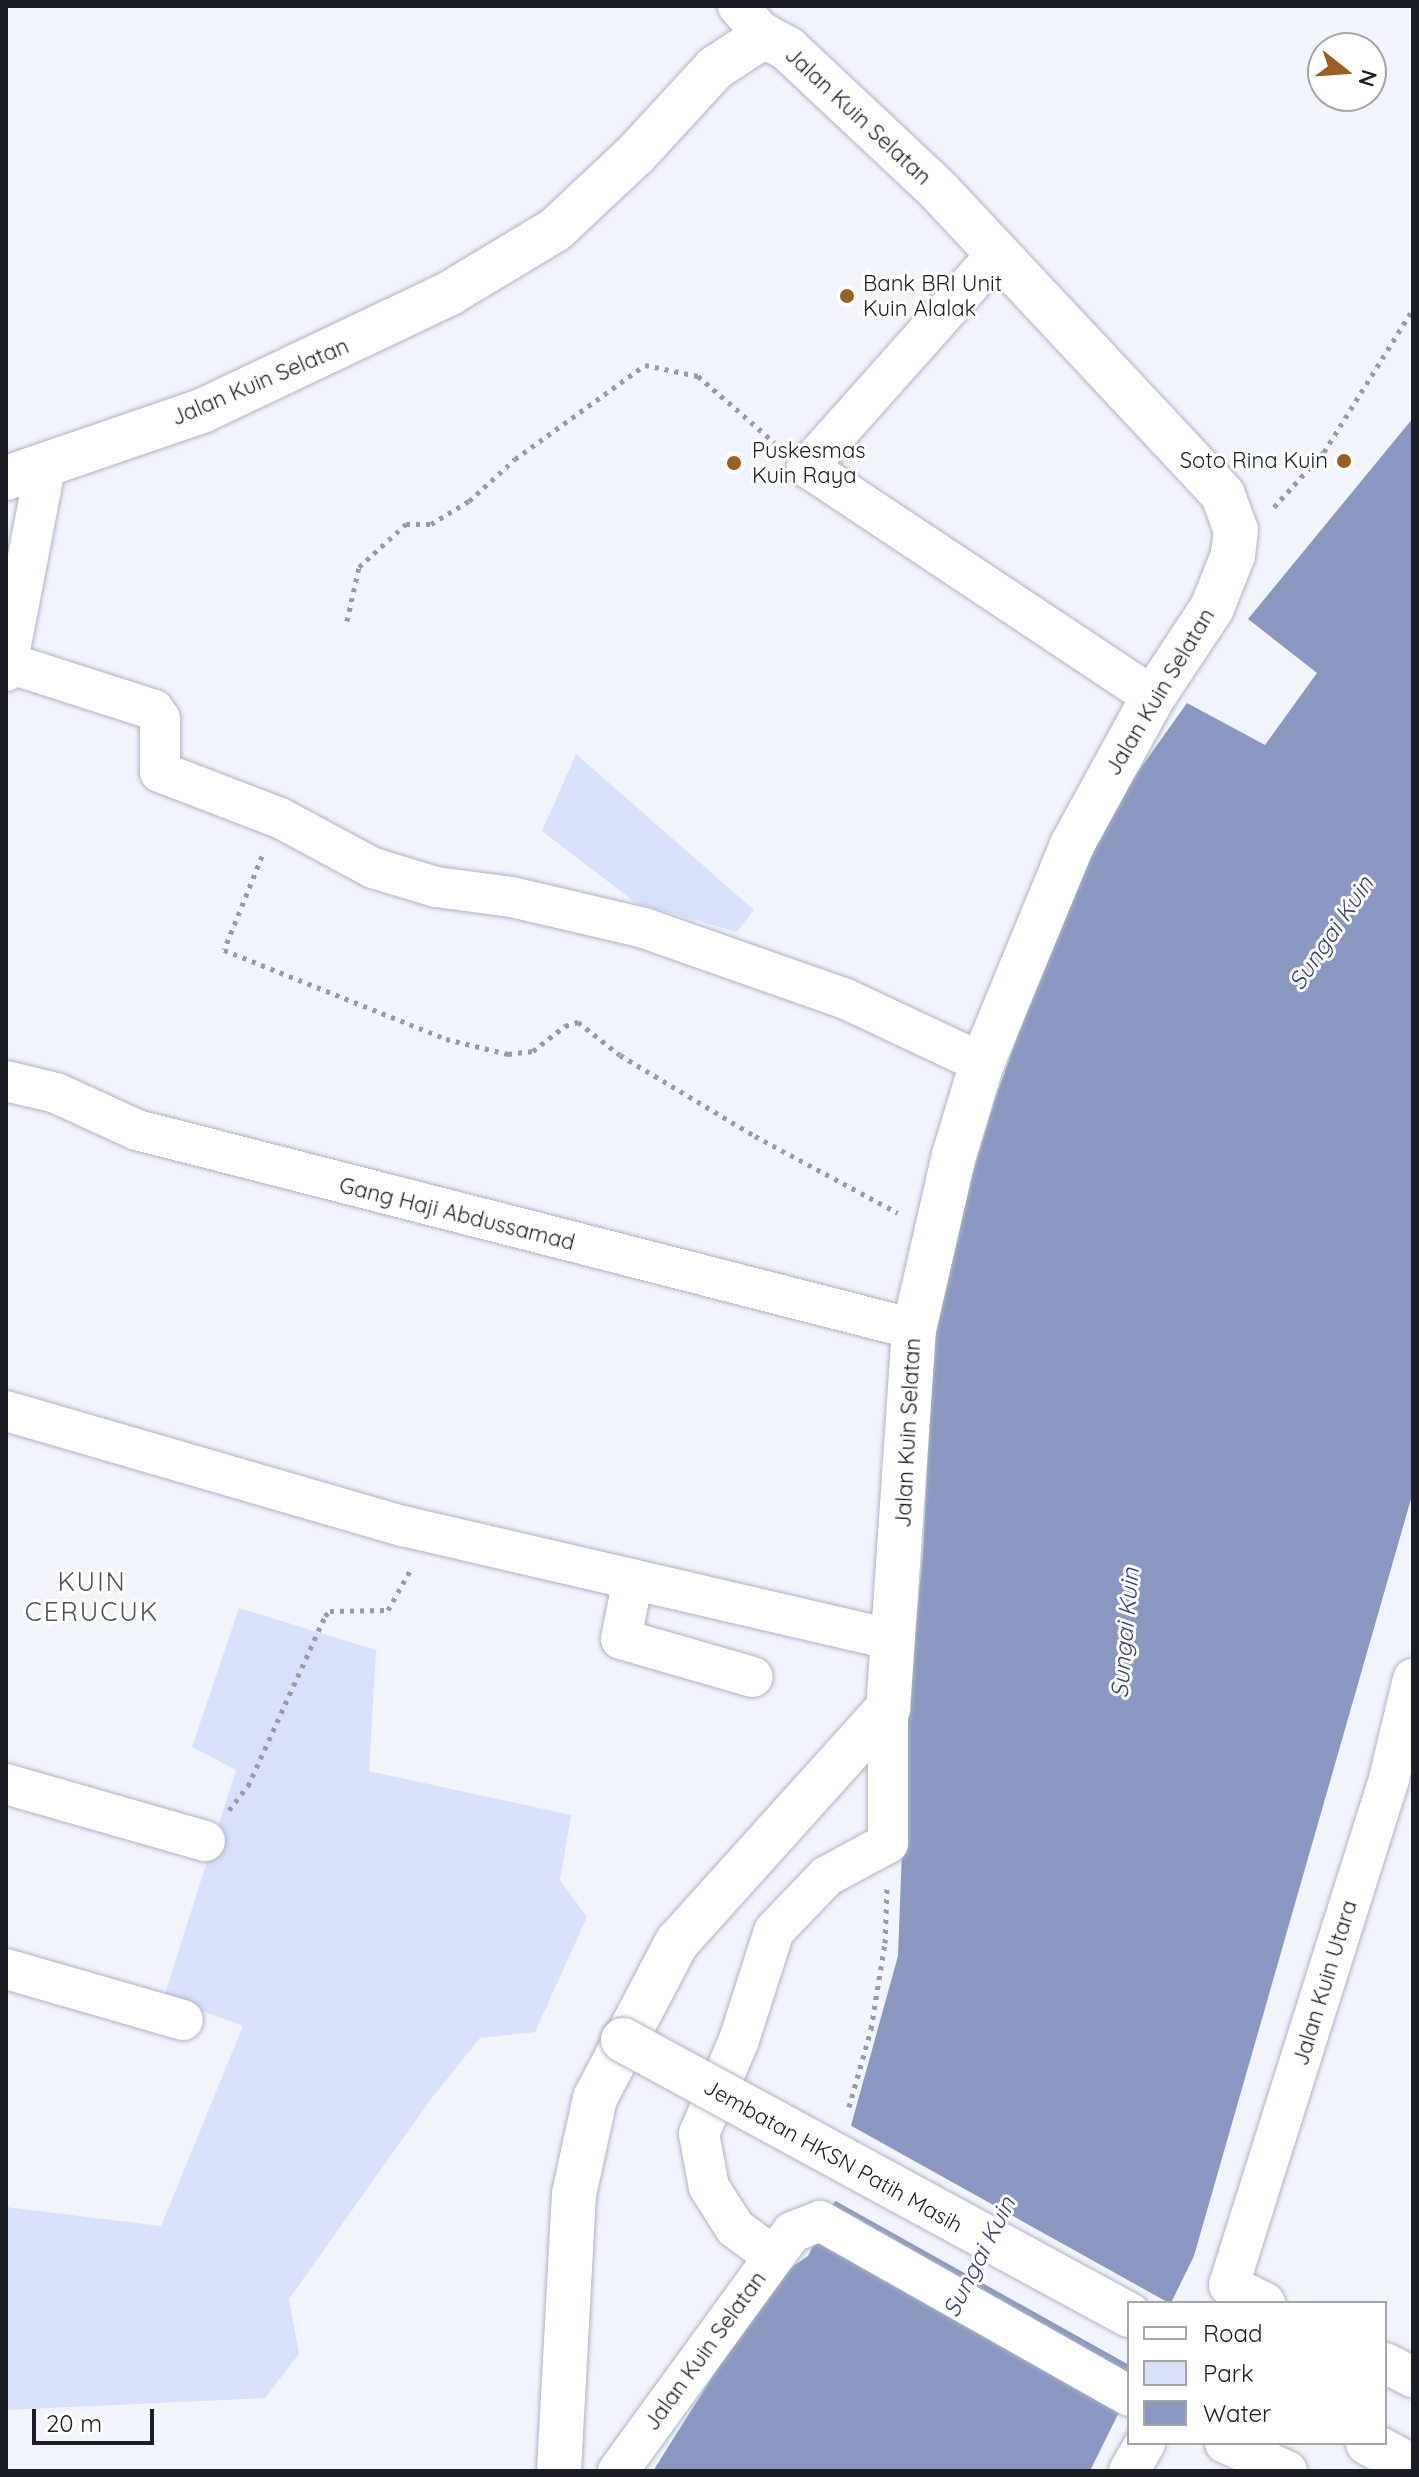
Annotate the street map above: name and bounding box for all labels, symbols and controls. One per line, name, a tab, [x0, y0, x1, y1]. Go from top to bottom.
north arrow	[1307, 32, 1387, 112]
street label: Jalan Kuin Selatan	[779, 41, 937, 191]
text: N	[1352, 67, 1384, 90]
place label: Bank BRI Unit Kuin Alalak	[863, 270, 1002, 322]
marker: Bank BRI Unit Kuin Alalak	[838, 287, 856, 305]
street label: Jalan Kuin Selatan	[167, 333, 353, 431]
place label: Puskesmas Kuin Raya	[752, 437, 866, 488]
place label: Soto Rina Kuin	[1180, 448, 1328, 474]
marker: Puskesmas Kuin Raya	[723, 452, 745, 474]
marker: Soto Rina Kuin	[1335, 452, 1353, 470]
street label: Jalan Kuin Selatan	[1100, 604, 1220, 780]
water label: Sungai Kuin	[1283, 871, 1379, 995]
street label: Gang Haji Abdussamad	[336, 1172, 578, 1256]
street label: Jalan Kuin Selatan	[890, 1337, 926, 1529]
district label: KUIN CERUCUK	[25, 1566, 159, 1628]
water label: Sungai Kuin	[1105, 1567, 1145, 1699]
street label: Jalan Kuin Utara	[1287, 1897, 1363, 2069]
street label: Jembatan HKSN Patih Masih	[699, 2074, 967, 2238]
water label: Sungai Kuin	[937, 2192, 1021, 2322]
street label: Jalan Kuin Selatan	[638, 2266, 772, 2436]
legend	[1127, 2301, 1387, 2445]
text: Road	[1203, 2318, 1263, 2348]
text: Park	[1203, 2358, 1254, 2388]
scale bar	[36, 2393, 158, 2443]
text: Water	[1203, 2398, 1271, 2428]
text: 20 m	[46, 2408, 102, 2438]

